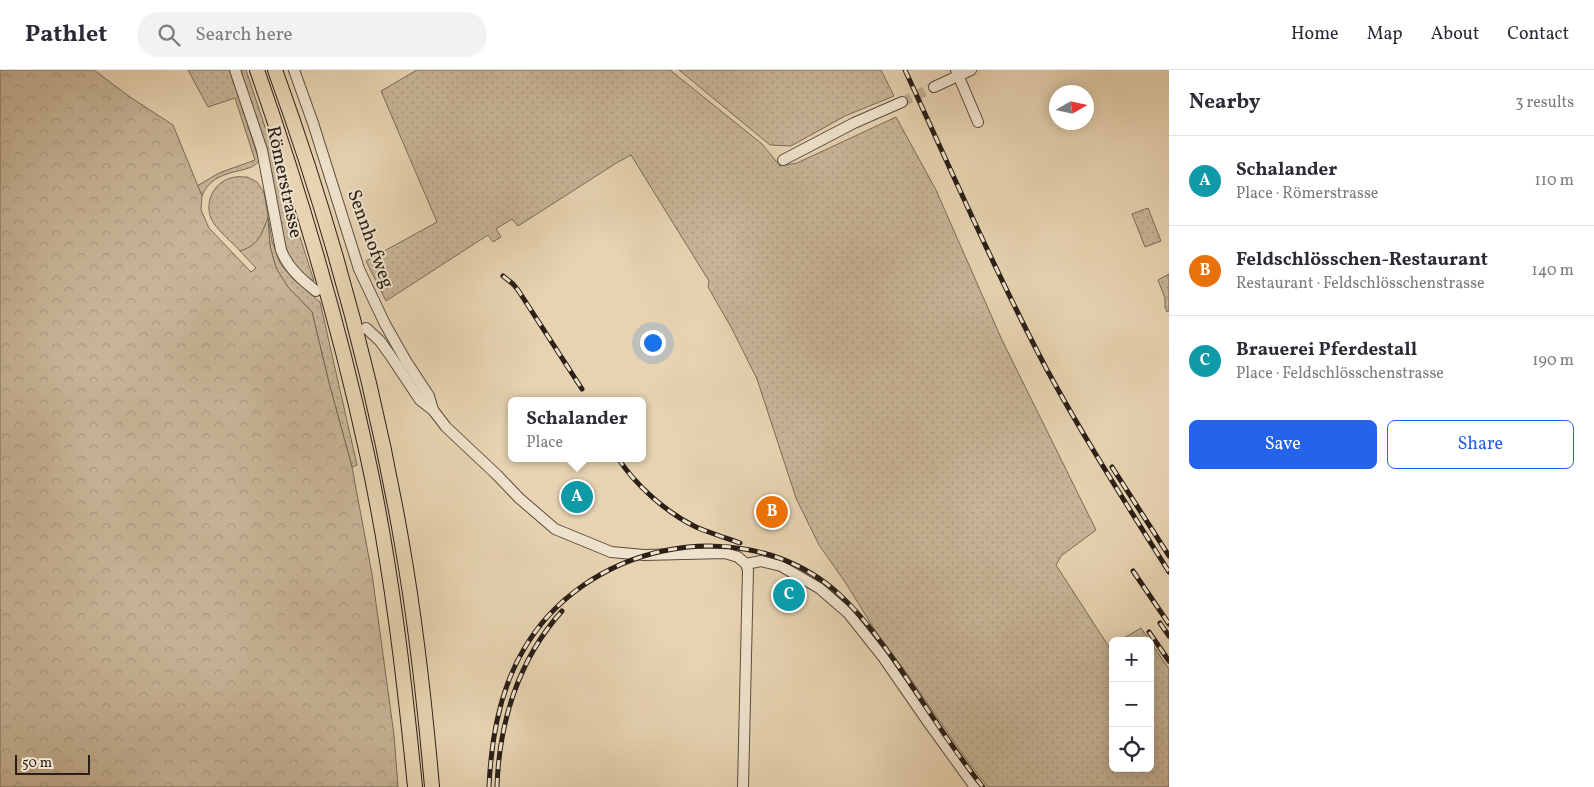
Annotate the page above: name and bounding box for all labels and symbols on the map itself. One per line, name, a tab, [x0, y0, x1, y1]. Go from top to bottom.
north arrow	[1049, 85, 1094, 130]
street label: Römerstrasse	[259, 124, 309, 240]
street label: Sennhofweg	[340, 186, 400, 292]
your location	[640, 330, 666, 356]
pin: A	[561, 478, 593, 516]
pin: B	[756, 493, 788, 531]
pin: C	[773, 576, 805, 614]
scale bar	[15, 752, 90, 775]

